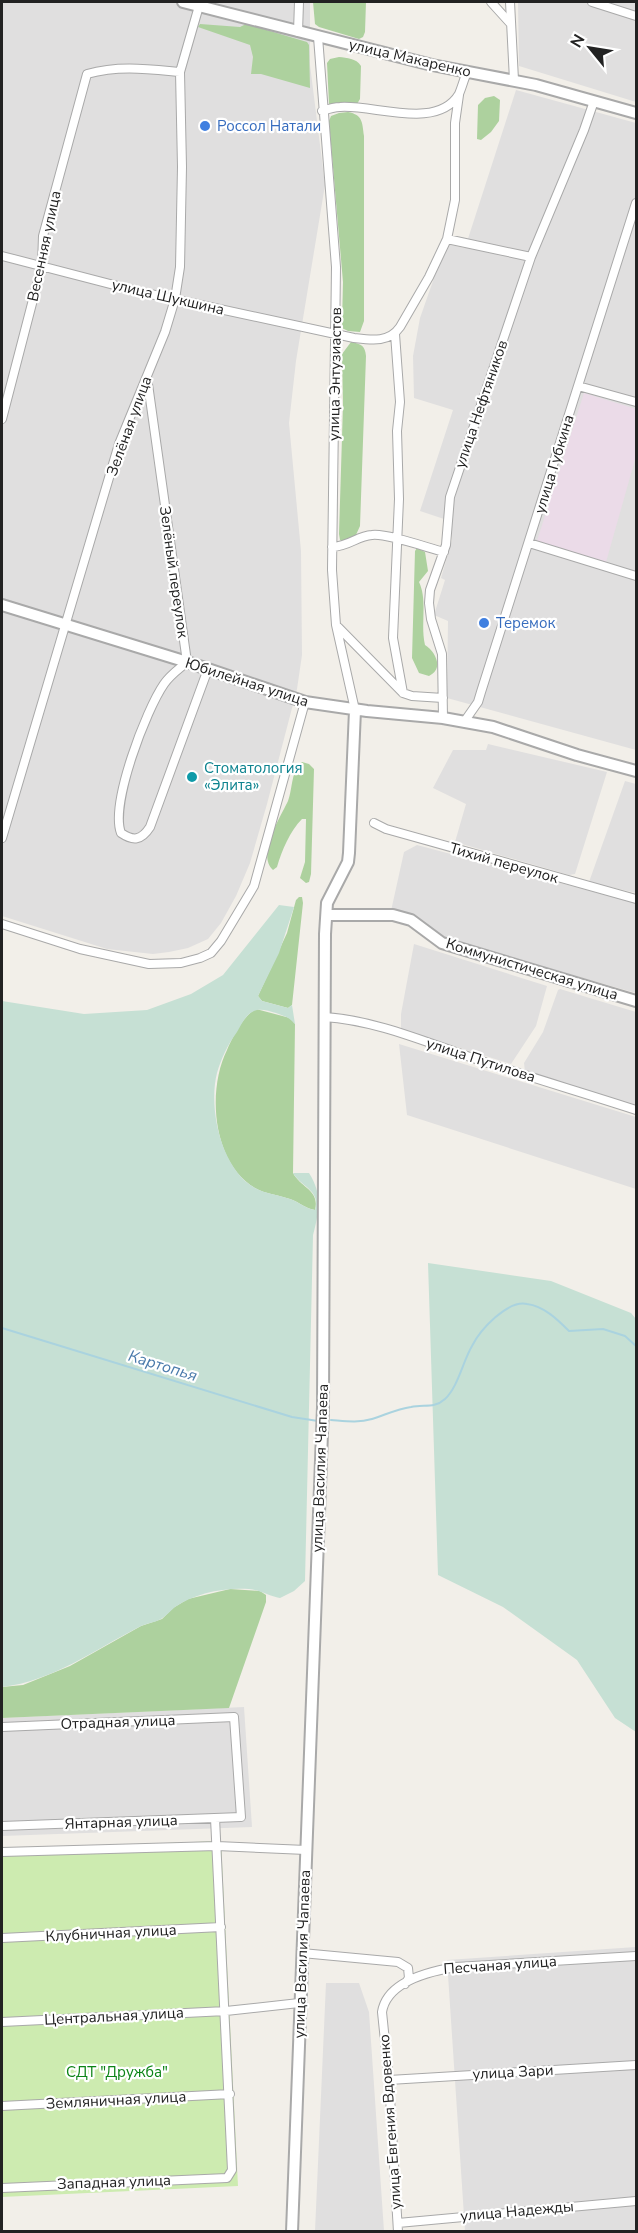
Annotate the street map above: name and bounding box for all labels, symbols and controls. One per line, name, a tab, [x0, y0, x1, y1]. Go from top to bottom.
north arrow	[560, 18, 620, 78]
text: N	[565, 30, 590, 52]
street label: улица Макаренко	[347, 34, 473, 82]
place label: Россол Натали	[217, 116, 321, 136]
marker: Россол Натали	[198, 119, 212, 133]
street label: Весенняя улица	[22, 189, 66, 303]
street label: улица Шукшина	[110, 274, 226, 320]
street label: улица Энтузиастов	[324, 307, 346, 441]
street label: улица Нефтяников	[450, 337, 512, 471]
street label: Зелёная улица	[102, 373, 156, 479]
street label: улица Губкина	[529, 412, 579, 516]
street label: Зелёный переулок	[155, 505, 193, 639]
place label: Теремок	[496, 613, 555, 633]
marker: Теремок	[477, 616, 491, 630]
street label: Юбилейная улица	[183, 653, 311, 711]
place label: Стоматология «Элита»	[204, 758, 303, 795]
marker: Стоматология «Элита»	[185, 770, 199, 784]
street label: Тихий переулок	[447, 838, 561, 888]
street label: Коммунистическая улица	[443, 933, 621, 1005]
street label: улица Путилова	[424, 1033, 538, 1087]
water label: Картопья	[125, 1345, 200, 1387]
street label: улица Василия Чапаева	[307, 1383, 333, 1553]
street label: Отрадная улица	[60, 1710, 176, 1734]
street label: Янтарная улица	[64, 1810, 178, 1834]
street label: улица Василия Чапаева	[289, 1869, 315, 2039]
street label: Клубничная улица	[45, 1920, 177, 1946]
street label: Песчаная улица	[443, 1951, 557, 1979]
street label: Центральная улица	[44, 2002, 184, 2030]
street label: улица Евгения Вдовенко	[374, 2034, 406, 2210]
street label: улица Зари	[472, 2060, 554, 2084]
park label: СДТ "Дружба"	[66, 2062, 168, 2082]
street label: Земляничная улица	[45, 2086, 187, 2114]
street label: Западная улица	[57, 2170, 171, 2194]
street label: улица Надежды	[459, 2196, 575, 2226]

